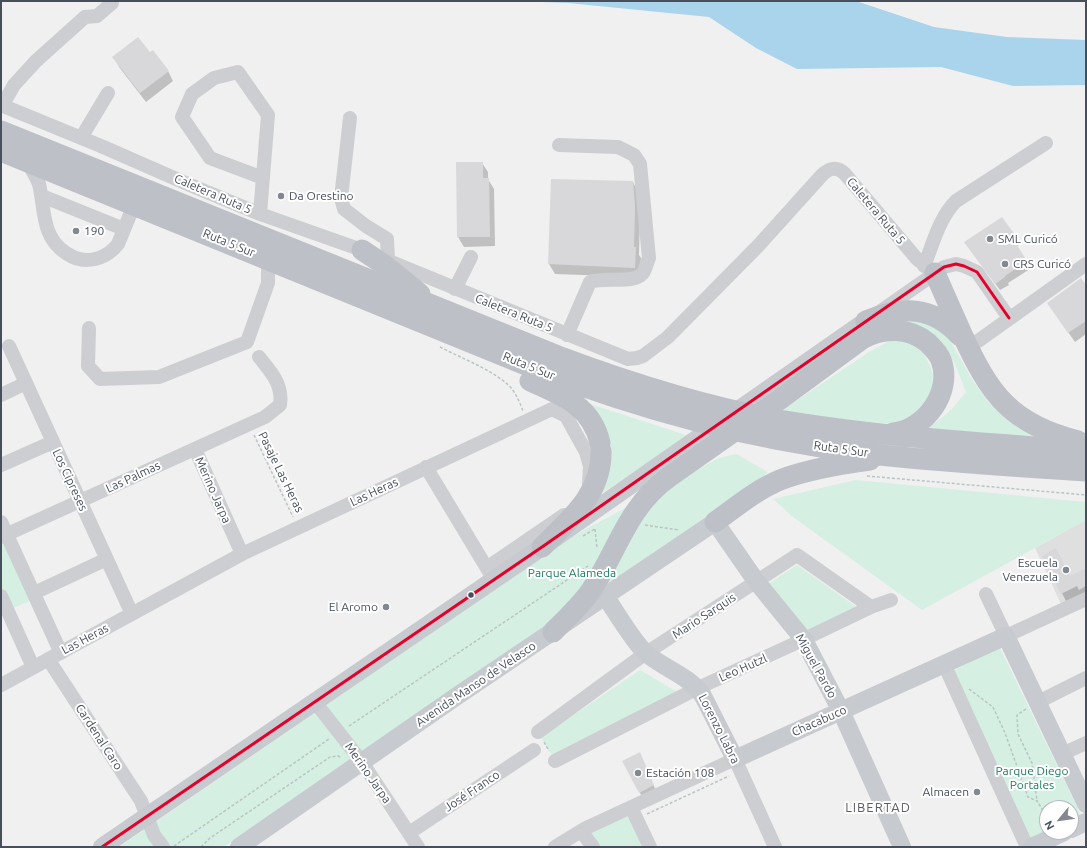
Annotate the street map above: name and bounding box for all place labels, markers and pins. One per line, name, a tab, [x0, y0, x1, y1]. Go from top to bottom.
place label: Da Orestino	[289, 189, 354, 203]
marker: Da Orestino	[276, 191, 286, 201]
place label: 190	[84, 224, 104, 238]
marker: 190	[71, 226, 81, 236]
place label: SML Curicó	[998, 232, 1058, 246]
marker: SML Curicó	[985, 234, 995, 244]
place label: CRS Curicó	[1013, 257, 1071, 271]
marker: CRS Curicó	[1000, 259, 1010, 269]
place label: Escuela Venezuela	[1002, 556, 1058, 584]
marker: Escuela Venezuela	[1061, 565, 1071, 575]
unlabelled marker	[466, 590, 476, 600]
place label: El Aromo	[329, 600, 378, 614]
marker: El Aromo	[381, 602, 391, 612]
place label: Estación 108	[646, 766, 714, 780]
marker: Estación 108	[633, 768, 643, 778]
place label: Almacen	[923, 785, 969, 799]
marker: Almacen	[972, 787, 982, 797]

